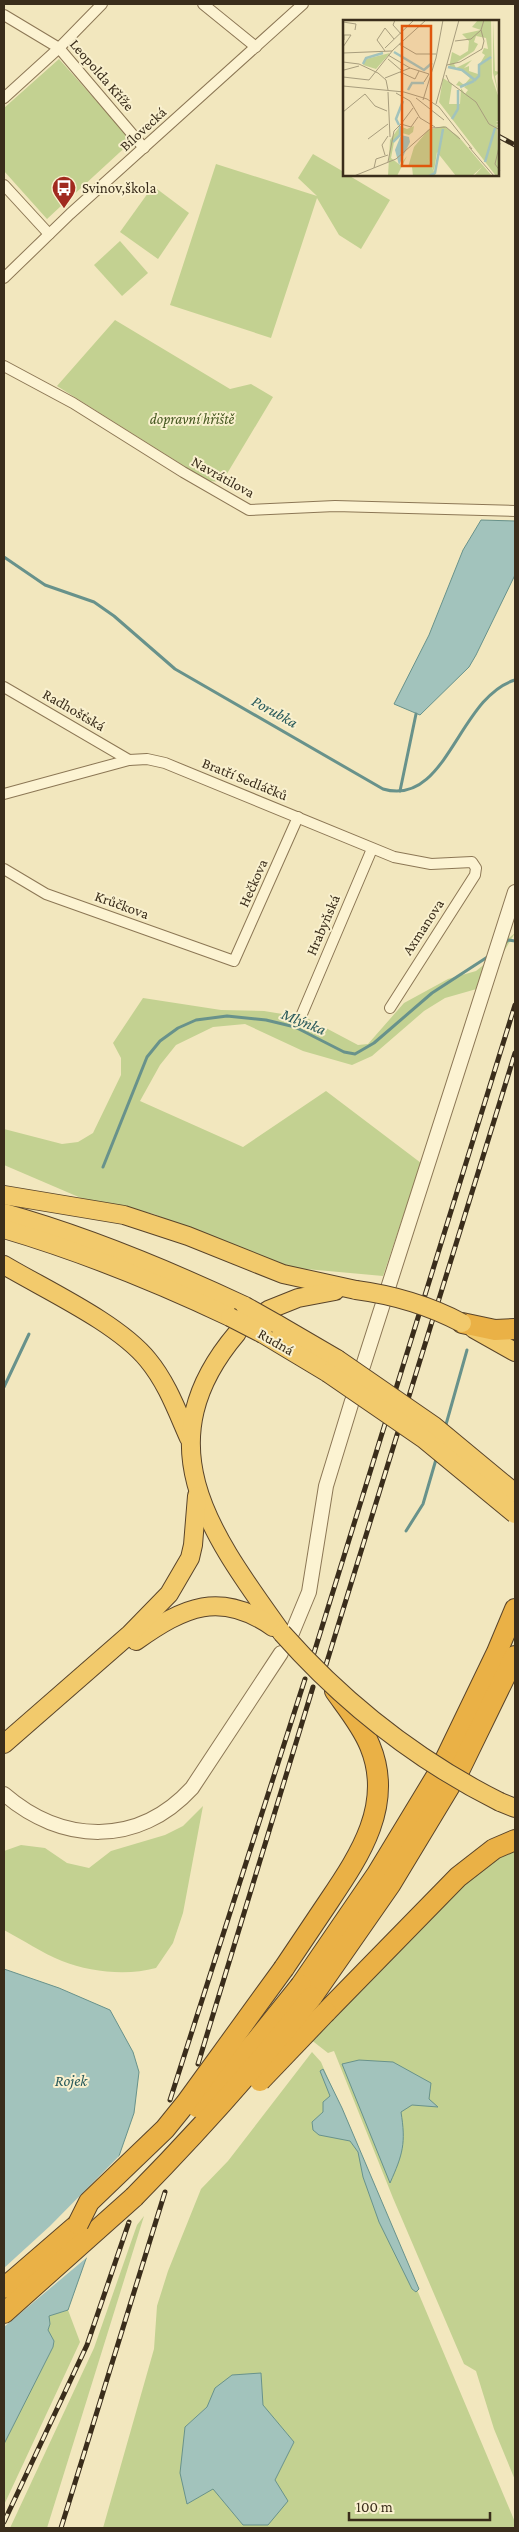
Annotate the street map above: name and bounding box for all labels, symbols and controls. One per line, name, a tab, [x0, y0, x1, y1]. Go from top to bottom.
inset map	[343, 20, 499, 176]
street label: Leopolda Kříže	[66, 36, 138, 115]
street label: Bílovecká	[117, 104, 169, 154]
bus stop icon: Svinov,škola	[51, 175, 77, 209]
place label: Svinov,škola	[82, 180, 156, 196]
park label: dopravní hřiště	[150, 411, 236, 428]
street label: Navrátilova	[189, 453, 257, 501]
street label: Radhošťská	[40, 686, 108, 734]
water label: Porubka	[249, 692, 301, 731]
street label: Bratří Sedláčků	[200, 755, 290, 803]
street label: Hečkova	[235, 856, 271, 909]
street label: Krůčkova	[93, 888, 151, 922]
street label: Hrabyňská	[303, 892, 344, 958]
street label: Axmanova	[399, 896, 447, 958]
water label: Mlýnka	[278, 1005, 329, 1039]
street label: Rudná	[255, 1325, 297, 1359]
water label: Rojek	[55, 2072, 88, 2090]
scale bar	[349, 2490, 490, 2522]
text: 100 m	[356, 2499, 393, 2515]

